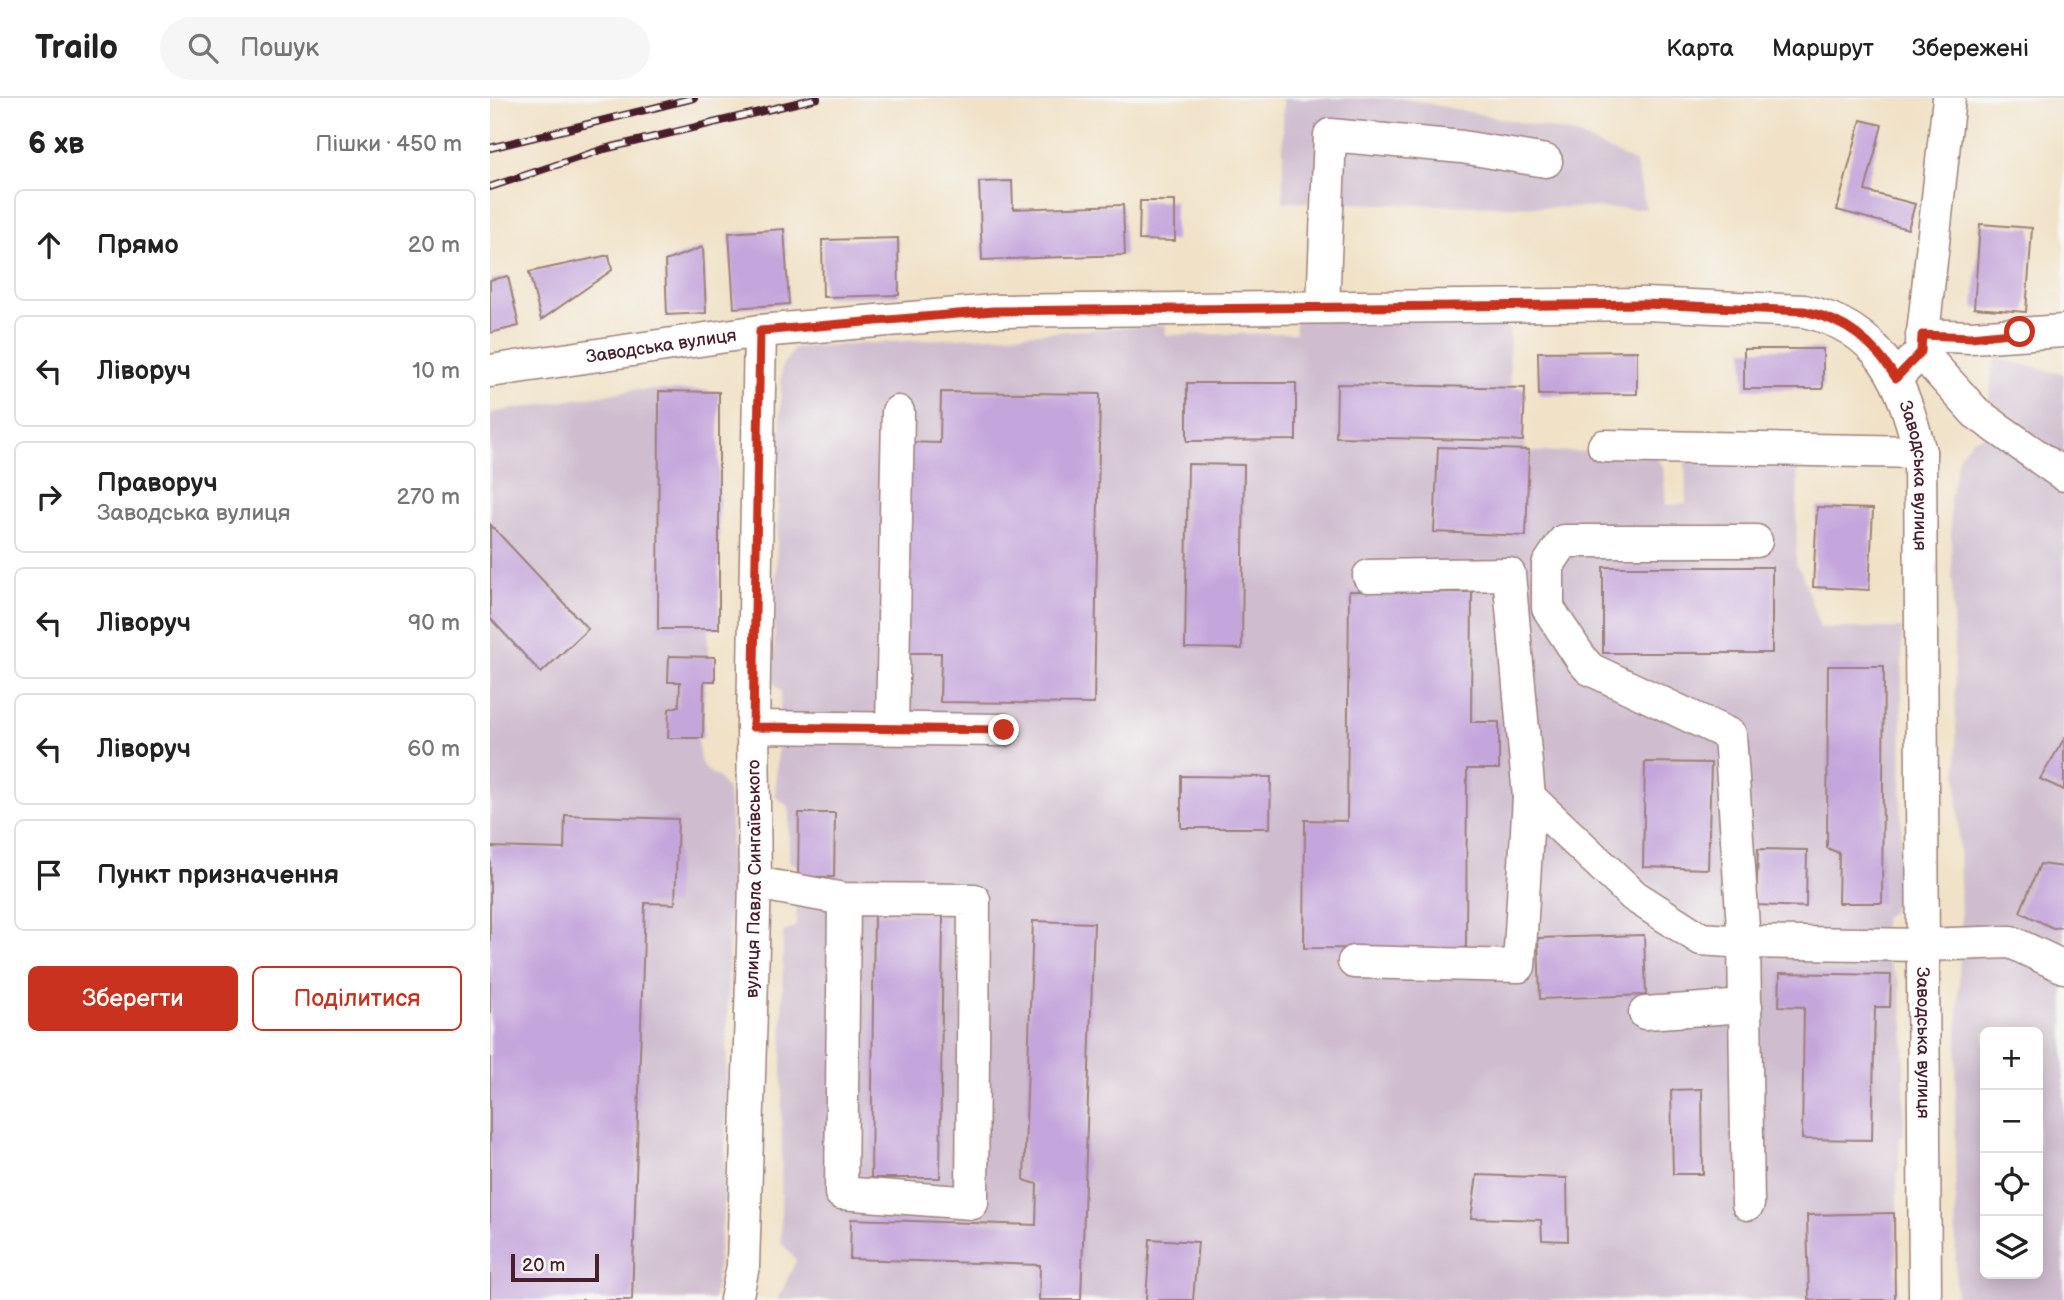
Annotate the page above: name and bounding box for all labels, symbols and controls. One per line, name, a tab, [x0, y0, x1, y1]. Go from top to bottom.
search box	[160, 17, 650, 80]
text: Trailo	[35, 28, 118, 68]
icon: search	[184, 29, 222, 67]
text: Пошук	[240, 33, 319, 64]
text: Карта	[1666, 34, 1734, 63]
text: Маршрут	[1772, 34, 1874, 63]
text: Збережені	[1912, 34, 2029, 63]
text: 6 хв	[28, 126, 84, 162]
text: Пішки · 450 m	[315, 130, 462, 158]
icon: ahead	[30, 226, 68, 264]
text: Прямо	[97, 230, 179, 261]
text: 20 m	[408, 231, 460, 259]
route start	[2004, 316, 2035, 347]
street label: Заводська вулиця	[585, 325, 738, 368]
icon: left	[30, 352, 68, 390]
text: Ліворуч	[97, 356, 191, 387]
text: 10 m	[412, 357, 460, 385]
street label: Заводська вулиця	[1894, 398, 1931, 551]
text: Праворуч	[97, 468, 218, 499]
icon: right	[30, 478, 68, 516]
text: 270 m	[396, 483, 460, 511]
text: Заводська вулиця	[97, 499, 291, 527]
icon: left	[30, 604, 68, 642]
text: Ліворуч	[97, 608, 191, 639]
text: 90 m	[408, 609, 460, 637]
route end	[988, 714, 1019, 745]
icon: left	[30, 730, 68, 768]
text: Ліворуч	[97, 734, 191, 765]
text: 60 m	[407, 735, 460, 763]
street label: вулиця Павла Сингаївського	[741, 759, 766, 999]
icon: arrive	[30, 856, 68, 894]
text: Пункт призначення	[97, 860, 339, 891]
button: Зберегти	[28, 966, 238, 1031]
button: Поділитися	[252, 966, 462, 1031]
street label: Заводська вулиця	[1912, 967, 1934, 1119]
map controls	[1980, 1027, 2043, 1279]
button: +	[1980, 1027, 2043, 1090]
button: −	[1980, 1090, 2043, 1153]
button: locate	[1980, 1153, 2043, 1216]
button: layers	[1980, 1216, 2043, 1279]
scale bar	[511, 1251, 598, 1283]
text: 20 m	[522, 1254, 565, 1277]

